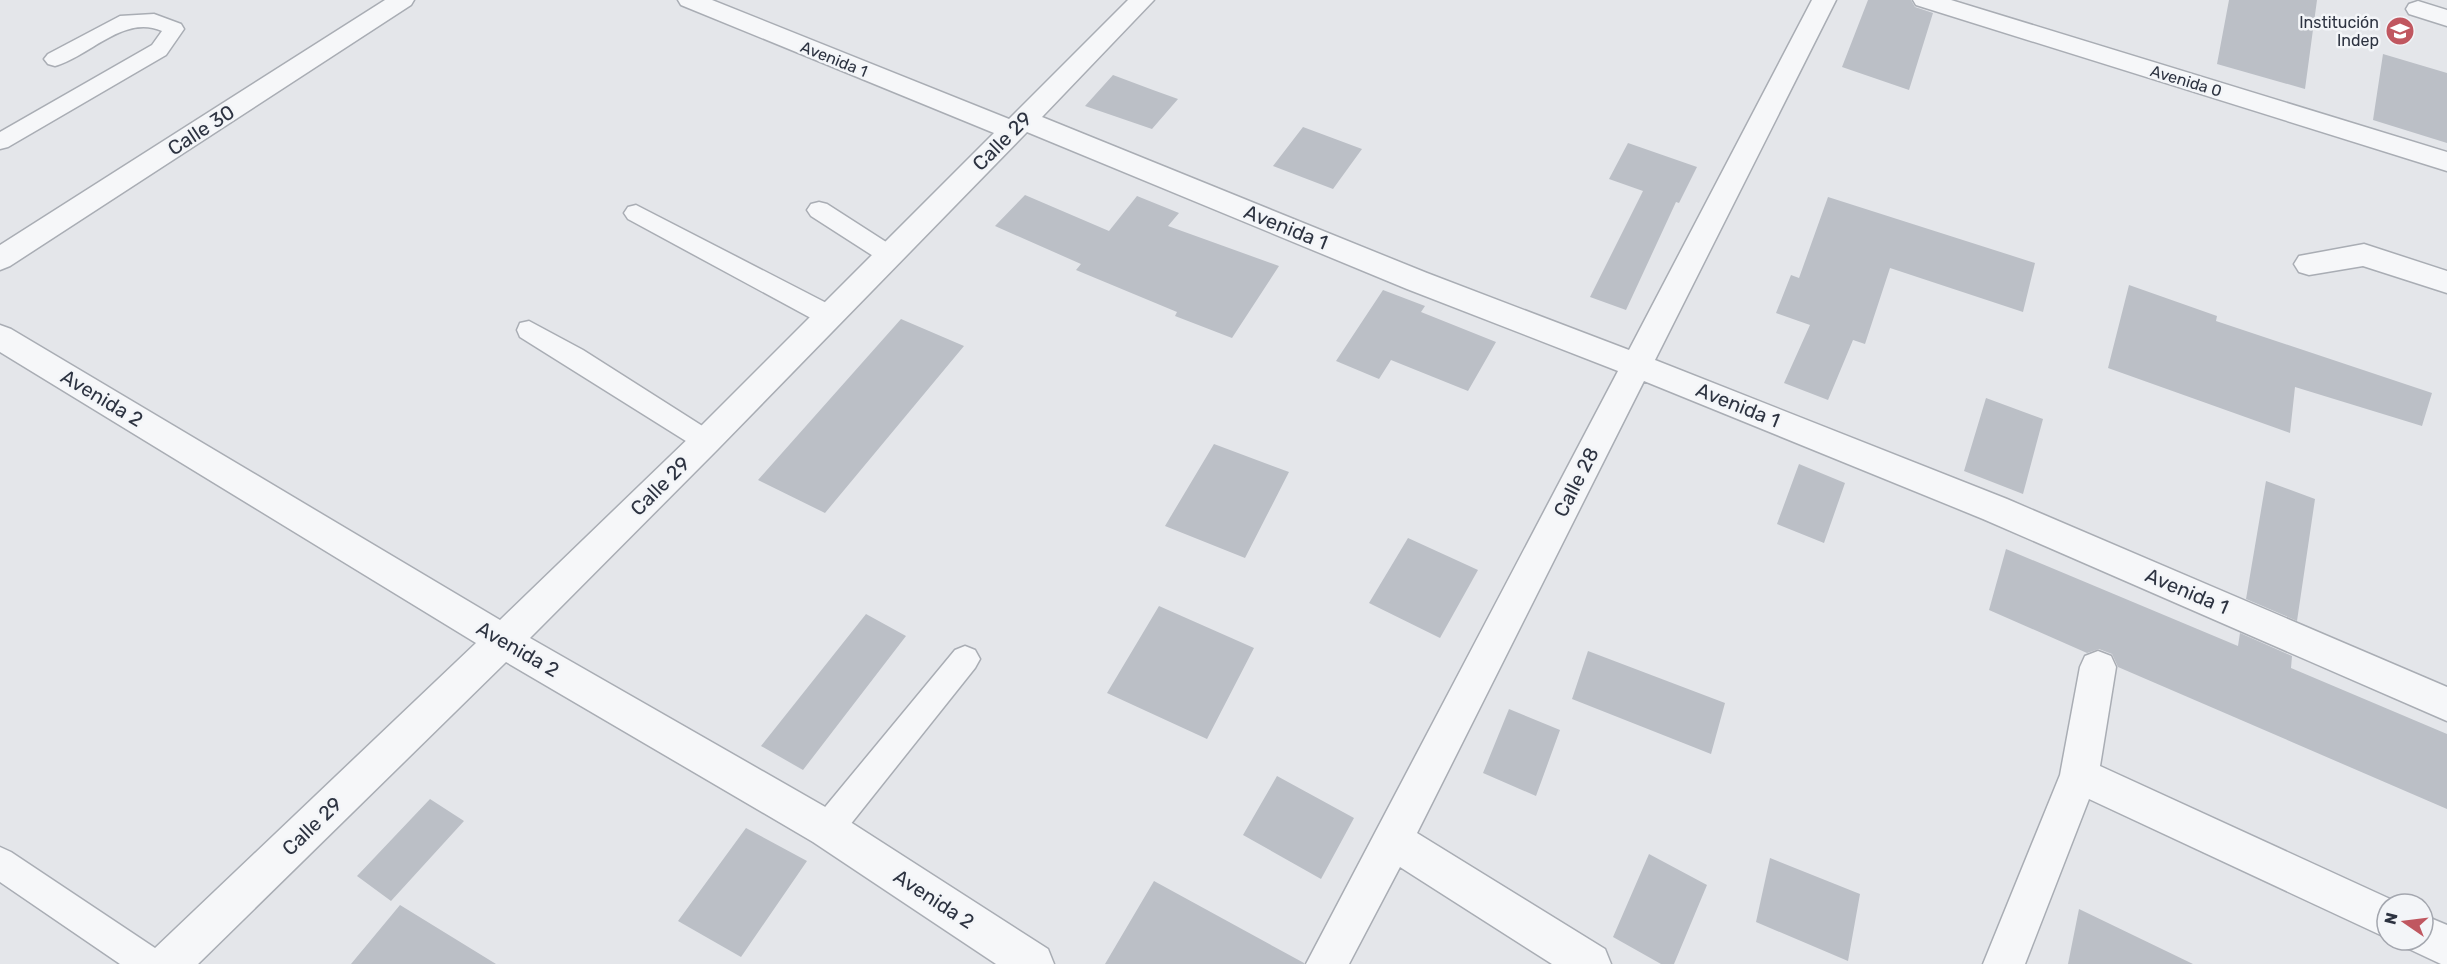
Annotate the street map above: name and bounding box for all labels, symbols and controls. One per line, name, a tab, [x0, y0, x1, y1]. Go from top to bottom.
place label: Institución Indep	[2299, 13, 2379, 50]
school or university icon: Institución Indep	[2384, 15, 2416, 47]
street label: Avenida 1	[798, 37, 870, 81]
street label: Avenida 0	[2148, 61, 2224, 101]
street label: Calle 30	[163, 100, 239, 160]
street label: Calle 29	[967, 106, 1037, 176]
street label: Avenida 1	[1241, 199, 1331, 255]
street label: Avenida 2	[57, 364, 147, 432]
street label: Avenida 1	[1693, 377, 1783, 433]
street label: Calle 28	[1548, 443, 1604, 521]
street label: Calle 29	[625, 451, 695, 521]
street label: Avenida 1	[2142, 563, 2232, 619]
street label: Avenida 2	[472, 616, 564, 682]
street label: Calle 29	[277, 792, 347, 860]
street label: Avenida 2	[889, 864, 979, 934]
north arrow	[2375, 892, 2435, 952]
text: N	[2380, 911, 2402, 926]

